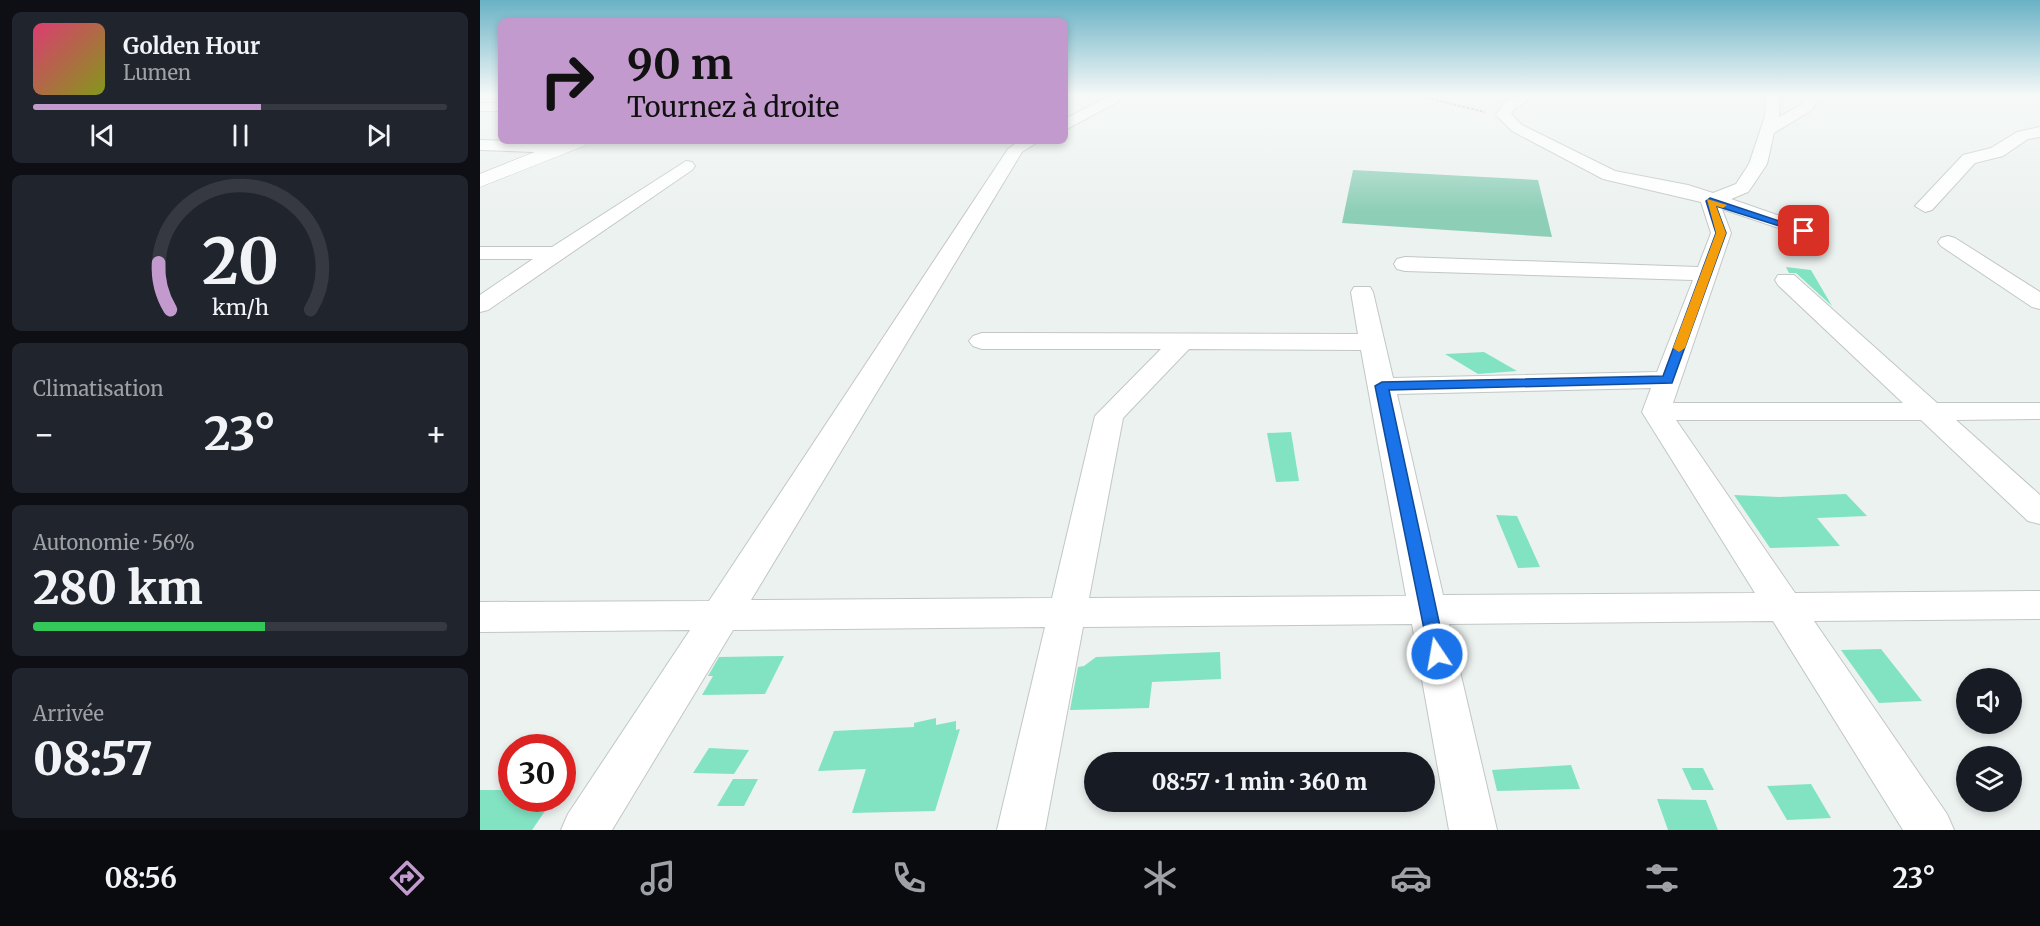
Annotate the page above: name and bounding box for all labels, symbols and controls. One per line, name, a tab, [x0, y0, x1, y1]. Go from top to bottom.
text: Golden Hour	[123, 32, 260, 60]
text: 90 m	[627, 38, 733, 90]
icon: right	[528, 42, 606, 120]
text: Lumen	[123, 60, 191, 85]
text: Tournez à droite	[627, 90, 839, 124]
icon: previous	[86, 119, 119, 152]
icon: pause	[224, 119, 257, 152]
icon: next	[362, 119, 395, 152]
pin	[1778, 205, 1829, 256]
icon: arrive	[1787, 214, 1820, 247]
text: 20	[201, 223, 279, 301]
text: km/h	[212, 294, 268, 321]
text: Climatisation	[33, 376, 164, 401]
text: 23°	[204, 406, 276, 462]
text: −	[33, 414, 55, 455]
text: +	[425, 414, 447, 455]
text: Autonomie · 56%	[33, 530, 195, 555]
text: 280 km	[33, 560, 203, 616]
position arrow	[1405, 622, 1469, 686]
map controls	[1956, 668, 2022, 812]
button: sound	[1956, 668, 2022, 734]
text: Arrivée	[33, 701, 104, 726]
text: 08:57	[33, 731, 153, 787]
speed limit sign: 30	[498, 734, 576, 812]
button: layers	[1956, 746, 2022, 812]
text: 08:57 · 1 min · 360 m	[1152, 768, 1367, 796]
icon: directions	[386, 857, 428, 899]
icon: music	[637, 857, 679, 899]
icon: phone	[888, 857, 930, 899]
icon: climate	[1139, 857, 1181, 899]
icon: car	[1390, 857, 1432, 899]
icon: filters	[1641, 857, 1683, 899]
text: 08:56	[105, 861, 177, 895]
text: 23°	[1893, 861, 1935, 895]

